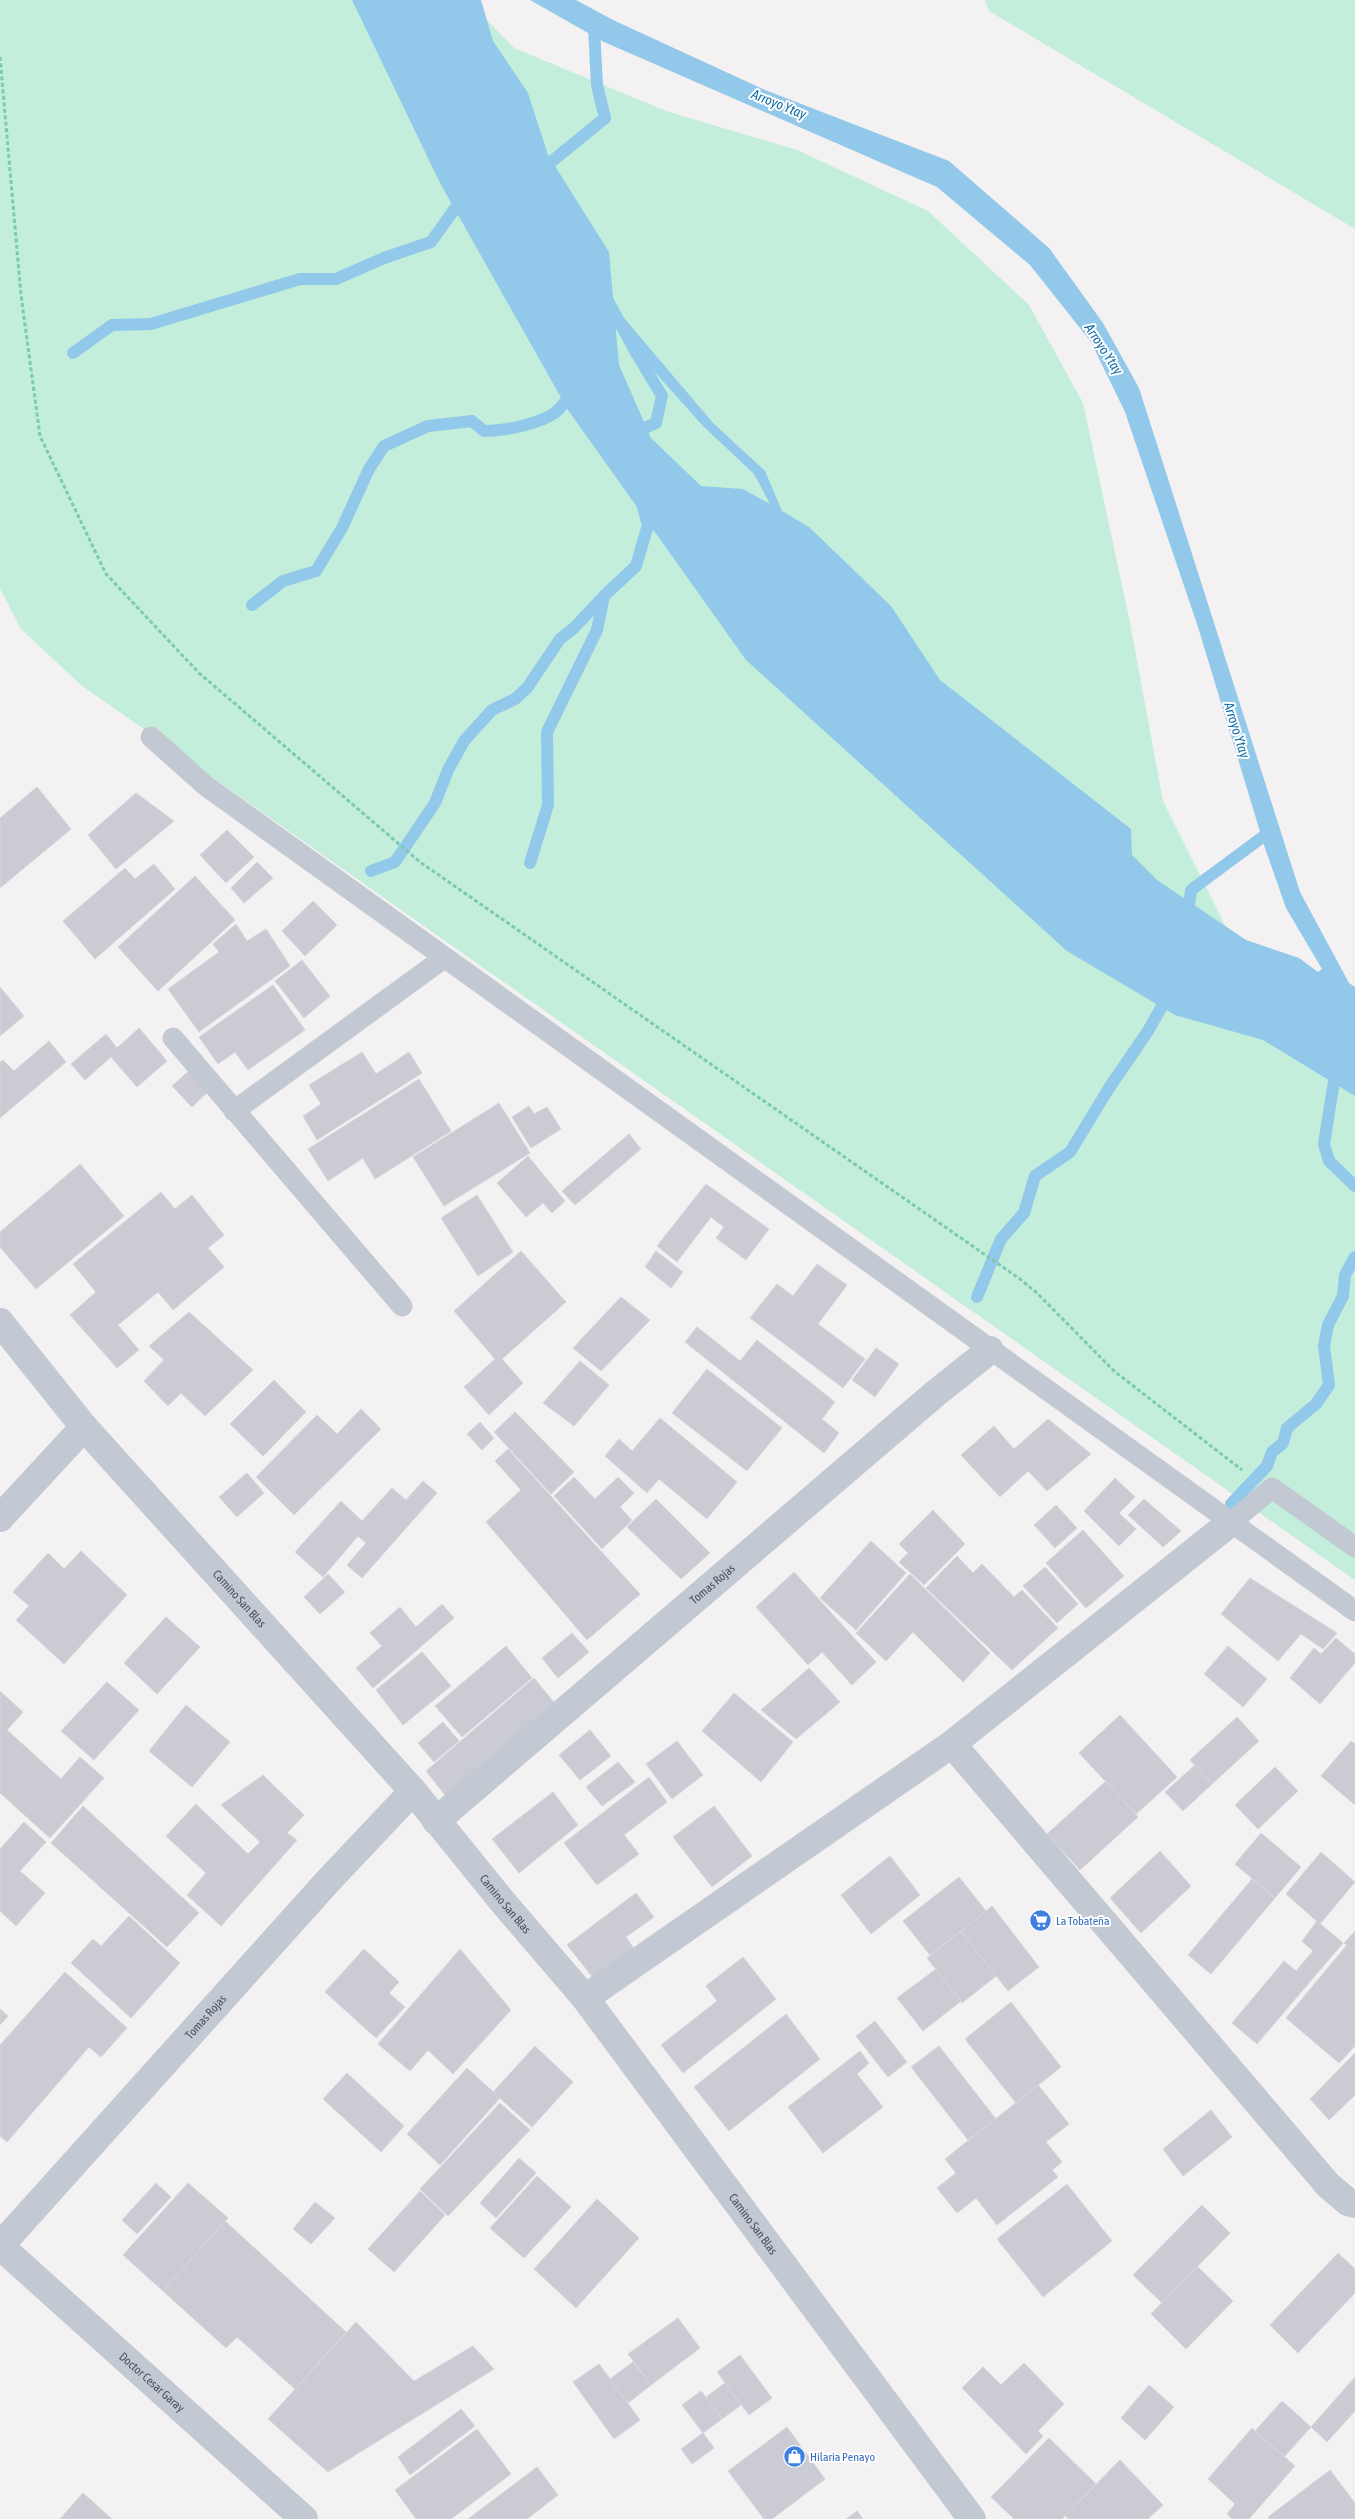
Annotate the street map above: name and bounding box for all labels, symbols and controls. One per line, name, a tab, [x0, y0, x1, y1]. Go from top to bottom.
water label: Arroyo Ytay	[748, 85, 809, 122]
water label: Arroyo Ytay	[1081, 320, 1127, 378]
water label: Arroyo Ytay	[1221, 699, 1253, 760]
street label: Tomas Rojas	[687, 1561, 738, 1607]
street label: Camino San Blas	[210, 1567, 269, 1630]
street label: Camino San Blas	[477, 1872, 534, 1936]
supermarket icon: La Tobateña	[1028, 1909, 1052, 1933]
place label: La Tobateña	[1056, 1914, 1110, 1928]
street label: Tomas Rojas	[182, 1992, 229, 2042]
street label: Camino San Blas	[726, 2191, 780, 2257]
street label: Doctor Cesar Garay	[116, 2349, 187, 2415]
shop icon: Hilaria Penayo	[782, 2445, 806, 2469]
place label: Hilaria Penayo	[810, 2450, 875, 2464]

